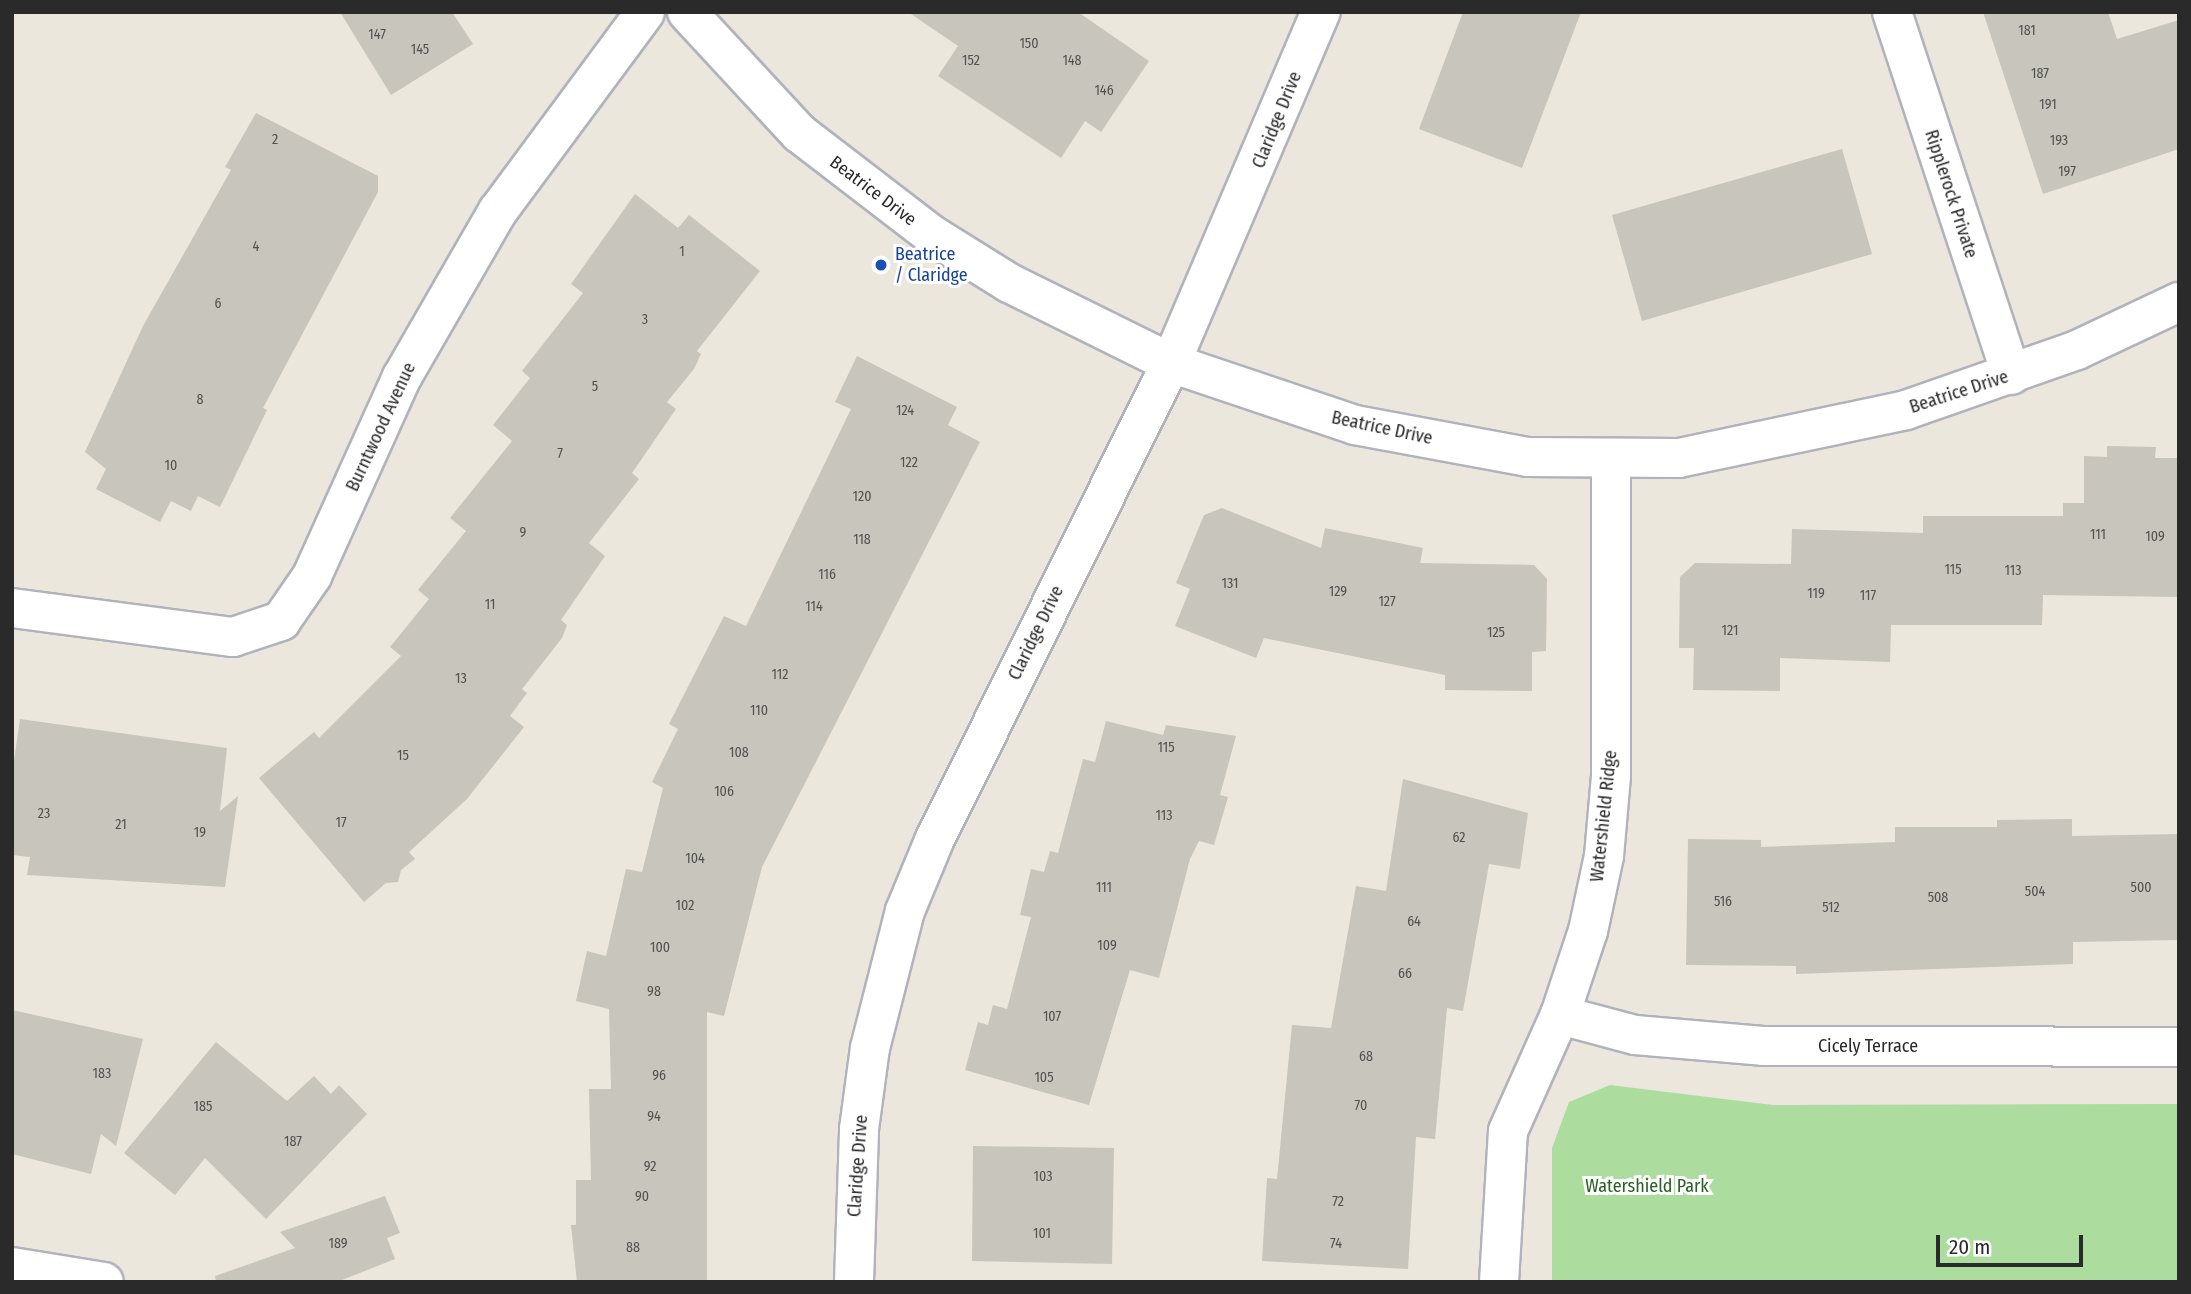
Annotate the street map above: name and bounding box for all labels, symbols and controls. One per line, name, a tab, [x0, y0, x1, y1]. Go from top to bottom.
house number: 181	[2018, 23, 2036, 39]
house number: 147	[368, 27, 386, 43]
house number: 150	[1019, 36, 1039, 52]
house number: 145	[411, 42, 429, 58]
house number: 152	[962, 53, 980, 69]
house number: 148	[1062, 53, 1082, 69]
house number: 187	[2031, 66, 2049, 82]
street label: Claridge Drive	[1248, 69, 1306, 171]
house number: 146	[1094, 83, 1114, 99]
house number: 191	[2039, 97, 2057, 113]
street label: Ripplerock Private	[1920, 127, 1982, 261]
house number: 2	[272, 132, 278, 148]
house number: 193	[2050, 133, 2068, 149]
street label: Beatrice Drive	[825, 151, 921, 231]
house number: 197	[2058, 164, 2076, 180]
house number: 4	[253, 239, 259, 255]
house number: 1	[679, 244, 685, 260]
place label: Beatrice / Claridge	[895, 244, 968, 286]
marker: Beatrice / Claridge	[873, 257, 889, 273]
house number: 6	[215, 296, 221, 312]
house number: 3	[642, 312, 648, 328]
street label: Burntwood Avenue	[342, 359, 420, 495]
street label: Beatrice Drive	[1907, 366, 2011, 418]
house number: 5	[592, 379, 598, 395]
house number: 8	[197, 392, 203, 408]
house number: 124	[896, 403, 914, 419]
street label: Beatrice Drive	[1330, 407, 1434, 449]
house number: 7	[557, 446, 563, 462]
house number: 122	[900, 455, 918, 471]
house number: 10	[165, 458, 177, 474]
house number: 120	[853, 489, 871, 505]
house number: 9	[520, 525, 526, 541]
house number: 111	[2090, 527, 2106, 543]
house number: 109	[2145, 529, 2165, 545]
house number: 118	[853, 532, 871, 548]
house number: 115	[1944, 562, 1962, 578]
house number: 113	[2004, 563, 2022, 579]
house number: 116	[818, 567, 836, 583]
house number: 131	[1222, 576, 1238, 592]
street label: Claridge Drive	[1004, 582, 1068, 684]
house number: 129	[1329, 584, 1347, 600]
house number: 119	[1807, 586, 1825, 602]
house number: 117	[1860, 588, 1876, 604]
house number: 127	[1378, 594, 1396, 610]
house number: 11	[485, 597, 495, 613]
house number: 114	[805, 599, 823, 615]
house number: 121	[1722, 623, 1738, 639]
house number: 125	[1487, 625, 1505, 641]
house number: 112	[772, 667, 788, 683]
house number: 13	[455, 671, 467, 687]
house number: 110	[750, 703, 768, 719]
house number: 115	[1157, 740, 1175, 756]
house number: 108	[729, 745, 749, 761]
house number: 15	[397, 748, 409, 764]
street label: Watershield Ridge	[1586, 749, 1622, 883]
house number: 106	[714, 784, 734, 800]
house number: 23	[38, 806, 50, 822]
house number: 113	[1155, 808, 1173, 824]
house number: 17	[335, 815, 347, 831]
house number: 21	[115, 817, 127, 833]
house number: 19	[194, 825, 206, 841]
house number: 62	[1453, 830, 1465, 846]
house number: 104	[685, 851, 705, 867]
house number: 111	[1096, 880, 1112, 896]
house number: 500	[2130, 880, 2152, 896]
house number: 504	[2025, 884, 2045, 900]
house number: 508	[1928, 890, 1948, 906]
house number: 516	[1714, 894, 1732, 910]
house number: 102	[676, 898, 694, 914]
house number: 512	[1822, 900, 1840, 916]
house number: 64	[1407, 914, 1421, 930]
house number: 109	[1097, 938, 1117, 954]
house number: 100	[650, 940, 670, 956]
house number: 66	[1398, 966, 1412, 982]
house number: 98	[647, 984, 661, 1000]
house number: 107	[1043, 1009, 1061, 1025]
street label: Cicely Terrace	[1818, 1035, 1918, 1057]
house number: 68	[1359, 1049, 1373, 1065]
house number: 183	[93, 1066, 111, 1082]
house number: 96	[652, 1068, 666, 1084]
house number: 105	[1034, 1070, 1054, 1086]
house number: 70	[1355, 1098, 1367, 1114]
house number: 185	[194, 1099, 212, 1115]
house number: 94	[647, 1109, 661, 1125]
street label: Claridge Drive	[844, 1114, 872, 1218]
house number: 187	[284, 1134, 302, 1150]
house number: 92	[644, 1159, 656, 1175]
house number: 103	[1034, 1169, 1052, 1185]
park label: Watershield Park	[1585, 1175, 1709, 1197]
house number: 90	[635, 1189, 649, 1205]
house number: 72	[1332, 1194, 1344, 1210]
scale bar	[1939, 1220, 2086, 1264]
house number: 101	[1033, 1226, 1051, 1242]
text: 20 m	[1949, 1234, 1990, 1260]
house number: 189	[328, 1236, 348, 1252]
house number: 74	[1330, 1236, 1342, 1252]
house number: 88	[626, 1240, 640, 1256]

